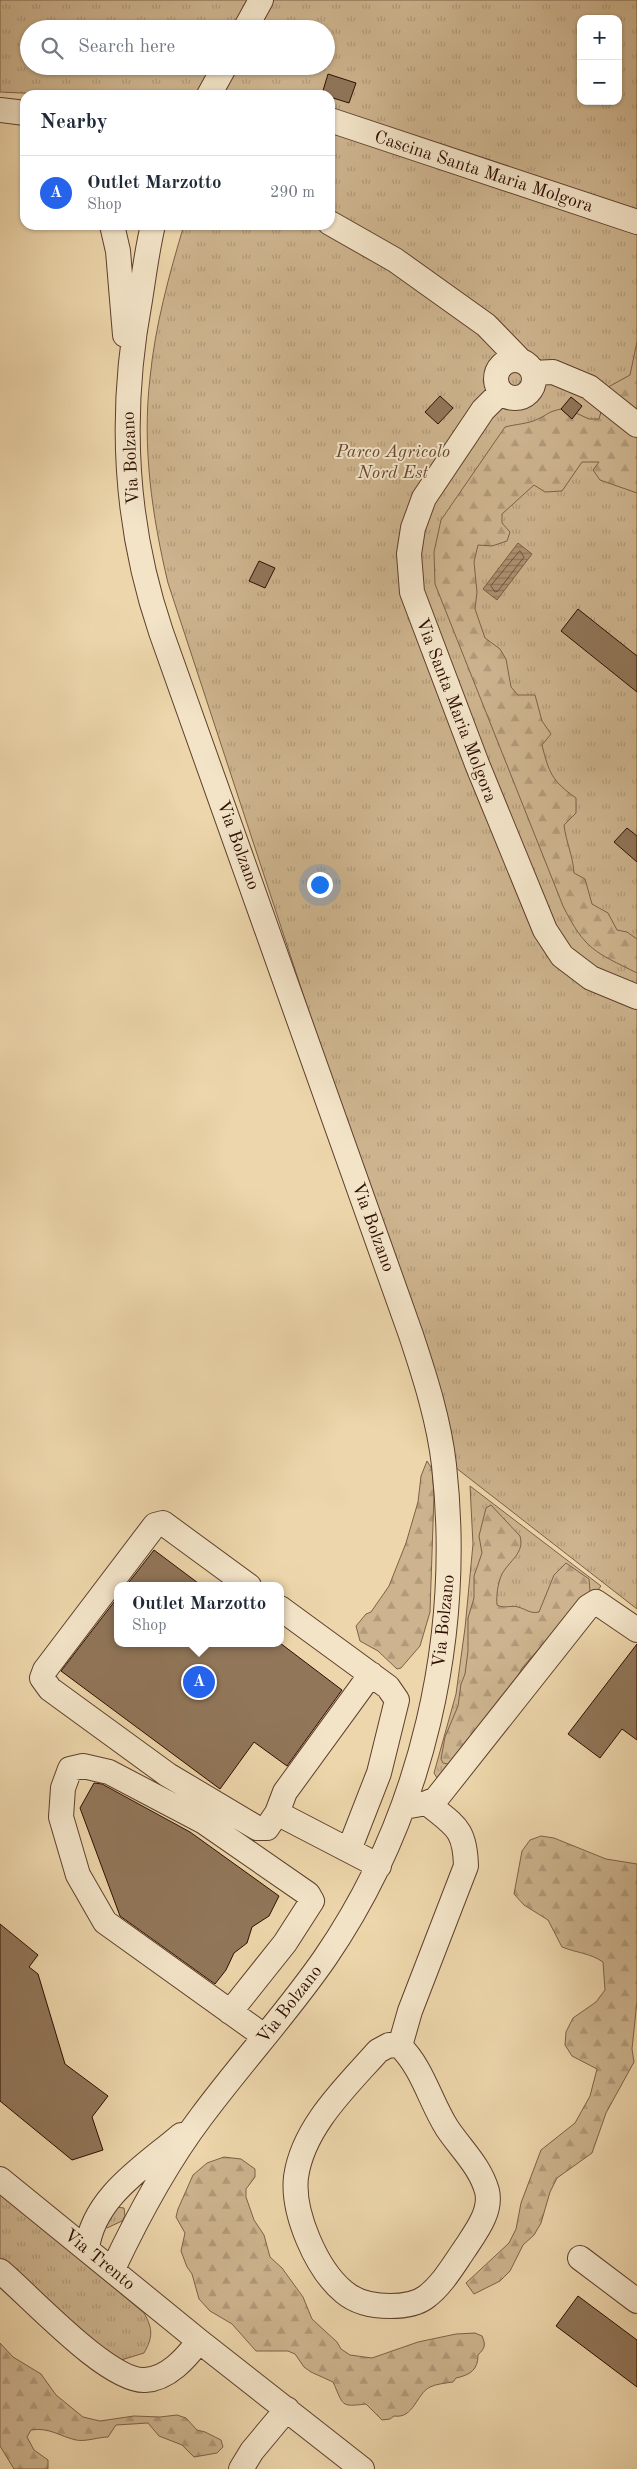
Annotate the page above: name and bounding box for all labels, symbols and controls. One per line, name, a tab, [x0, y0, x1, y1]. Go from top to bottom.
map controls	[577, 15, 622, 105]
button: +	[577, 15, 622, 60]
search box	[20, 20, 335, 75]
icon: search	[38, 34, 66, 62]
text: Search here	[78, 38, 175, 57]
button: −	[577, 60, 622, 105]
text: Nearby	[40, 112, 108, 133]
street label: Cascina Santa Maria Molgora	[372, 128, 595, 216]
text: Outlet Marzotto	[87, 174, 221, 193]
text: A	[50, 185, 62, 201]
text: 290 m	[270, 185, 315, 201]
text: Shop	[87, 197, 122, 213]
street label: Via Bolzano	[120, 411, 142, 505]
park label: Parco Agricolo Nord Est	[335, 443, 450, 482]
street label: Via Santa Maria Molgora	[413, 616, 500, 805]
street label: Via Bolzano	[214, 798, 263, 892]
your location	[307, 872, 333, 898]
street label: Via Bolzano	[349, 1180, 398, 1274]
street label: Via Bolzano	[430, 1574, 458, 1669]
popup	[114, 1582, 284, 1647]
text: Outlet Marzotto	[132, 1595, 266, 1614]
text: Shop	[132, 1618, 167, 1634]
pin: A	[183, 1663, 215, 1701]
street label: Via Bolzano	[254, 1962, 326, 2047]
street label: Via Trento	[61, 2226, 138, 2294]

